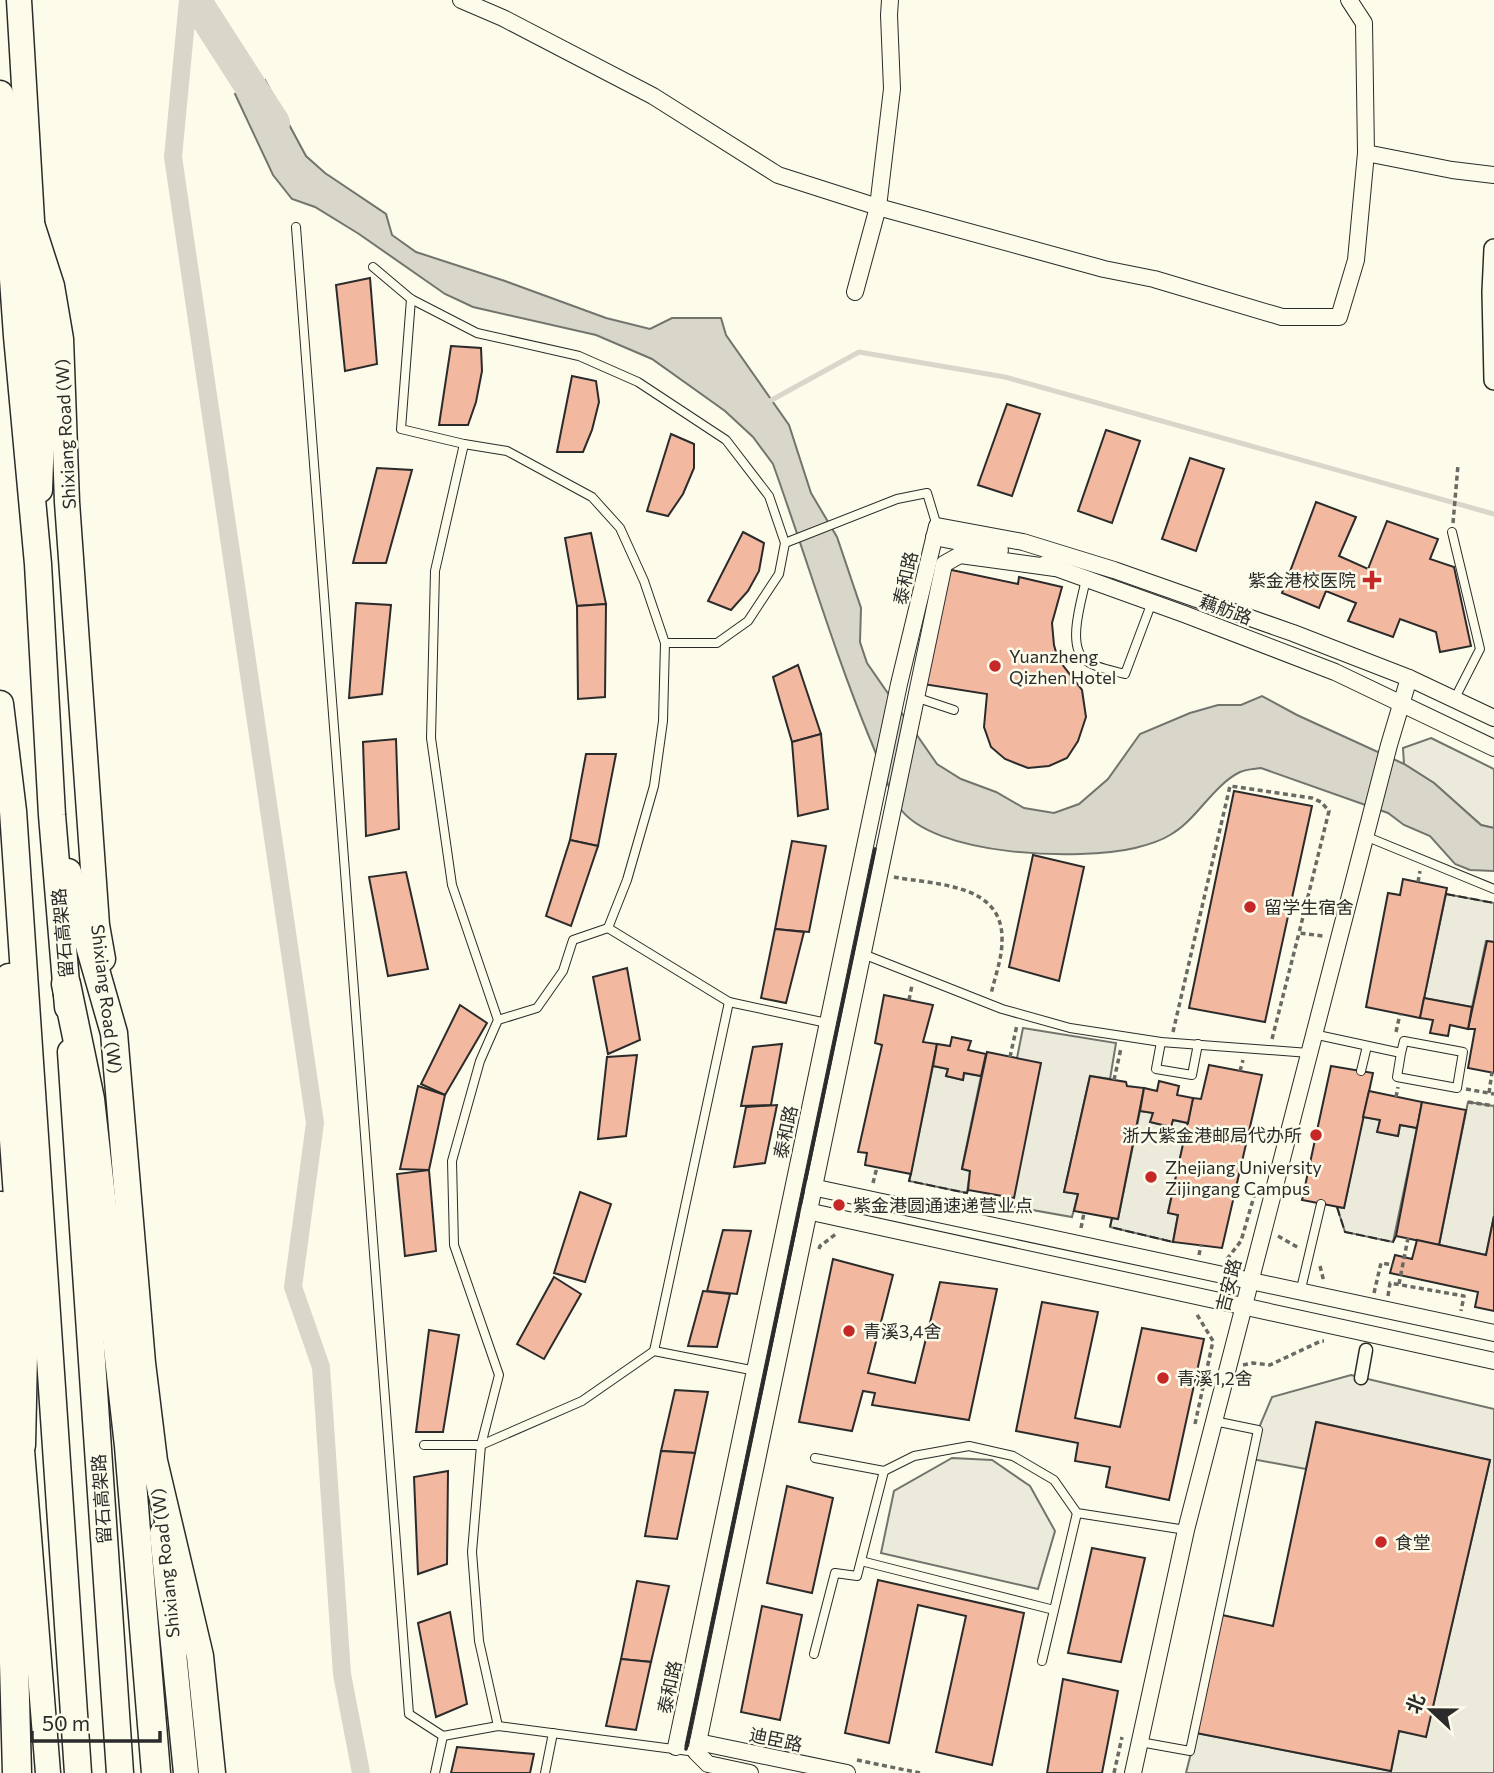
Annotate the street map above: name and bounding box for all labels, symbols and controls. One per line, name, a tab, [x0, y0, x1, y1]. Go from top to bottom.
street label: Shixiang Road (W)	[50, 358, 80, 510]
street label: 泰和路	[888, 549, 922, 607]
place label: 紫金港校医院	[1248, 569, 1356, 591]
marker: 紫金港校医院	[1362, 570, 1382, 590]
street label: 藕舫路	[1197, 589, 1255, 629]
place label: Yuanzheng Qizhen Hotel	[1009, 645, 1116, 688]
marker: Yuanzheng Qizhen Hotel	[987, 658, 1003, 674]
street label: 留石高架路	[47, 887, 77, 979]
place label: 留学生宿舍	[1264, 896, 1354, 918]
marker: 留学生宿舍	[1242, 899, 1258, 915]
street label: Shixiang Road (W)	[87, 923, 127, 1075]
street label: 泰和路	[769, 1103, 801, 1161]
place label: 浙大紫金港邮局代办所	[1122, 1124, 1302, 1146]
marker: 浙大紫金港邮局代办所	[1308, 1127, 1324, 1143]
place label: Zhejiang University Zijingang Campus	[1165, 1156, 1322, 1199]
marker: Zhejiang University Zijingang Campus	[1143, 1169, 1159, 1185]
place label: 紫金港圆通速递营业点	[853, 1194, 1033, 1216]
marker: 紫金港圆通速递营业点	[831, 1197, 847, 1213]
street label: 吉安路	[1211, 1256, 1245, 1314]
place label: 青溪3,4舍	[863, 1320, 942, 1342]
marker: 青溪3,4舍	[841, 1323, 857, 1339]
place label: 青溪1,2舍	[1177, 1367, 1253, 1389]
marker: 青溪1,2舍	[1155, 1370, 1171, 1386]
street label: 留石高架路	[87, 1453, 115, 1545]
street label: Shixiang Road (W)	[146, 1487, 184, 1639]
place label: 食堂	[1395, 1531, 1431, 1553]
marker: 食堂	[1373, 1534, 1389, 1550]
street label: 泰和路	[653, 1658, 685, 1716]
north arrow	[1396, 1675, 1466, 1745]
text: 北	[1401, 1690, 1429, 1717]
scale bar	[32, 1700, 159, 1744]
text: 50 m	[42, 1710, 90, 1735]
street label: 迪臣路	[747, 1723, 805, 1755]

